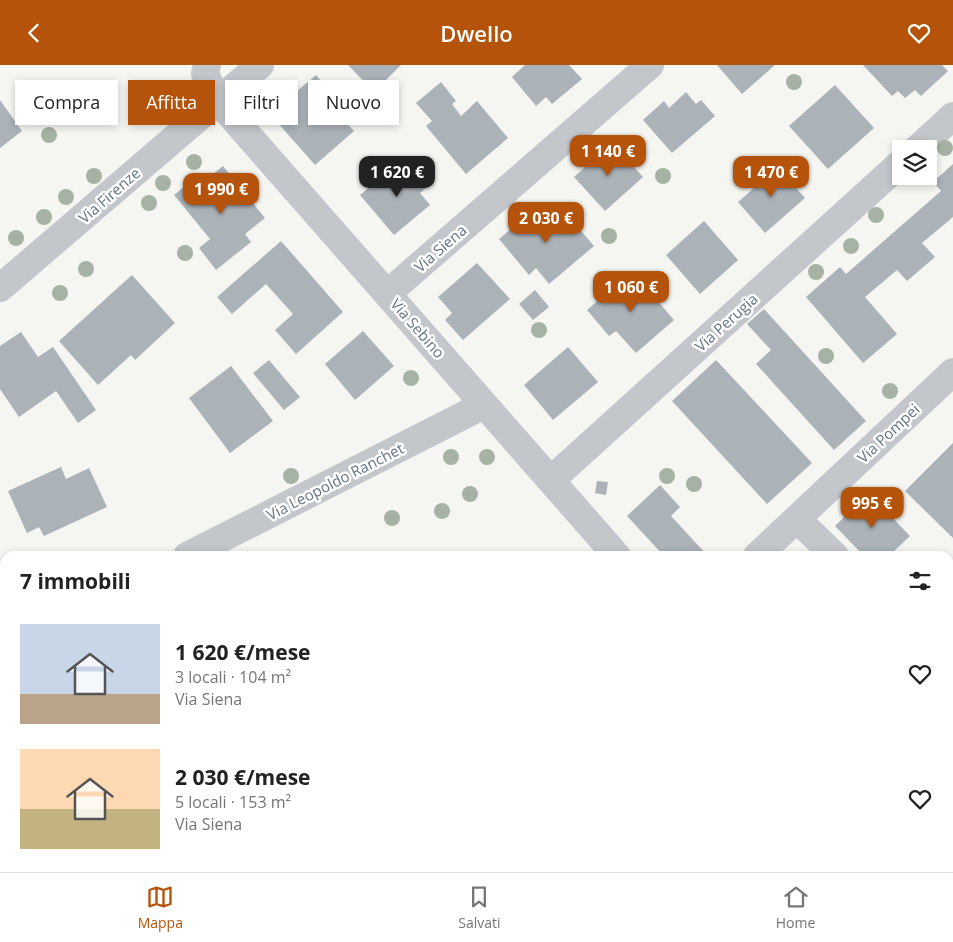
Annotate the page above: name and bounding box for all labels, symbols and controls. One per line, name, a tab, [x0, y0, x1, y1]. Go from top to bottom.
text: Dwello	[440, 18, 513, 48]
icon: back	[20, 19, 48, 47]
icon: heart	[905, 19, 933, 47]
chip: Compra	[15, 80, 118, 125]
chip: Affitta	[128, 80, 215, 125]
chip: Filtri	[225, 80, 298, 125]
chip: Nuovo	[308, 80, 399, 125]
pin: 1 140 €	[562, 135, 654, 177]
text: 1 140 €	[581, 140, 635, 162]
map controls	[892, 140, 937, 185]
button: layers	[892, 140, 937, 185]
pin: 1 620 €	[351, 155, 443, 198]
pin: 1 470 €	[725, 155, 817, 198]
text: 1 620 €	[370, 161, 424, 183]
text: 1 470 €	[744, 161, 798, 183]
street label: Via Firenze	[74, 163, 144, 227]
pin: 1 990 €	[175, 173, 267, 215]
text: 1 990 €	[194, 178, 248, 200]
pin: 2 030 €	[500, 201, 592, 244]
text: 2 030 €	[519, 207, 573, 229]
street label: Via Siena	[410, 220, 470, 276]
pin: 1 060 €	[585, 271, 677, 313]
text: 1 060 €	[604, 276, 658, 298]
street label: Via Perugia	[690, 288, 762, 356]
street label: Via Sebino	[387, 294, 449, 362]
street label: Via Pompei	[853, 399, 923, 467]
street label: Via Leopoldo Ranchet	[263, 438, 407, 524]
pin: 995 €	[837, 487, 907, 529]
text: 995 €	[852, 492, 892, 514]
text: 7 immobili	[20, 567, 131, 595]
icon: filters	[906, 567, 934, 595]
text: 1 620 €/mese	[175, 638, 311, 666]
icon: home	[60, 644, 120, 704]
icon: heart	[906, 660, 934, 688]
text: 3 locali · 104 m²	[175, 666, 291, 688]
text: Via Siena	[175, 688, 242, 710]
text: 2 030 €/mese	[175, 763, 311, 791]
icon: home	[60, 769, 120, 829]
icon: heart	[906, 785, 934, 813]
text: 5 locali · 153 m²	[175, 791, 291, 813]
text: Via Siena	[175, 813, 242, 835]
tab: Mappa	[138, 883, 183, 932]
tab: Salvati	[458, 883, 501, 932]
tab: Home	[776, 883, 815, 932]

